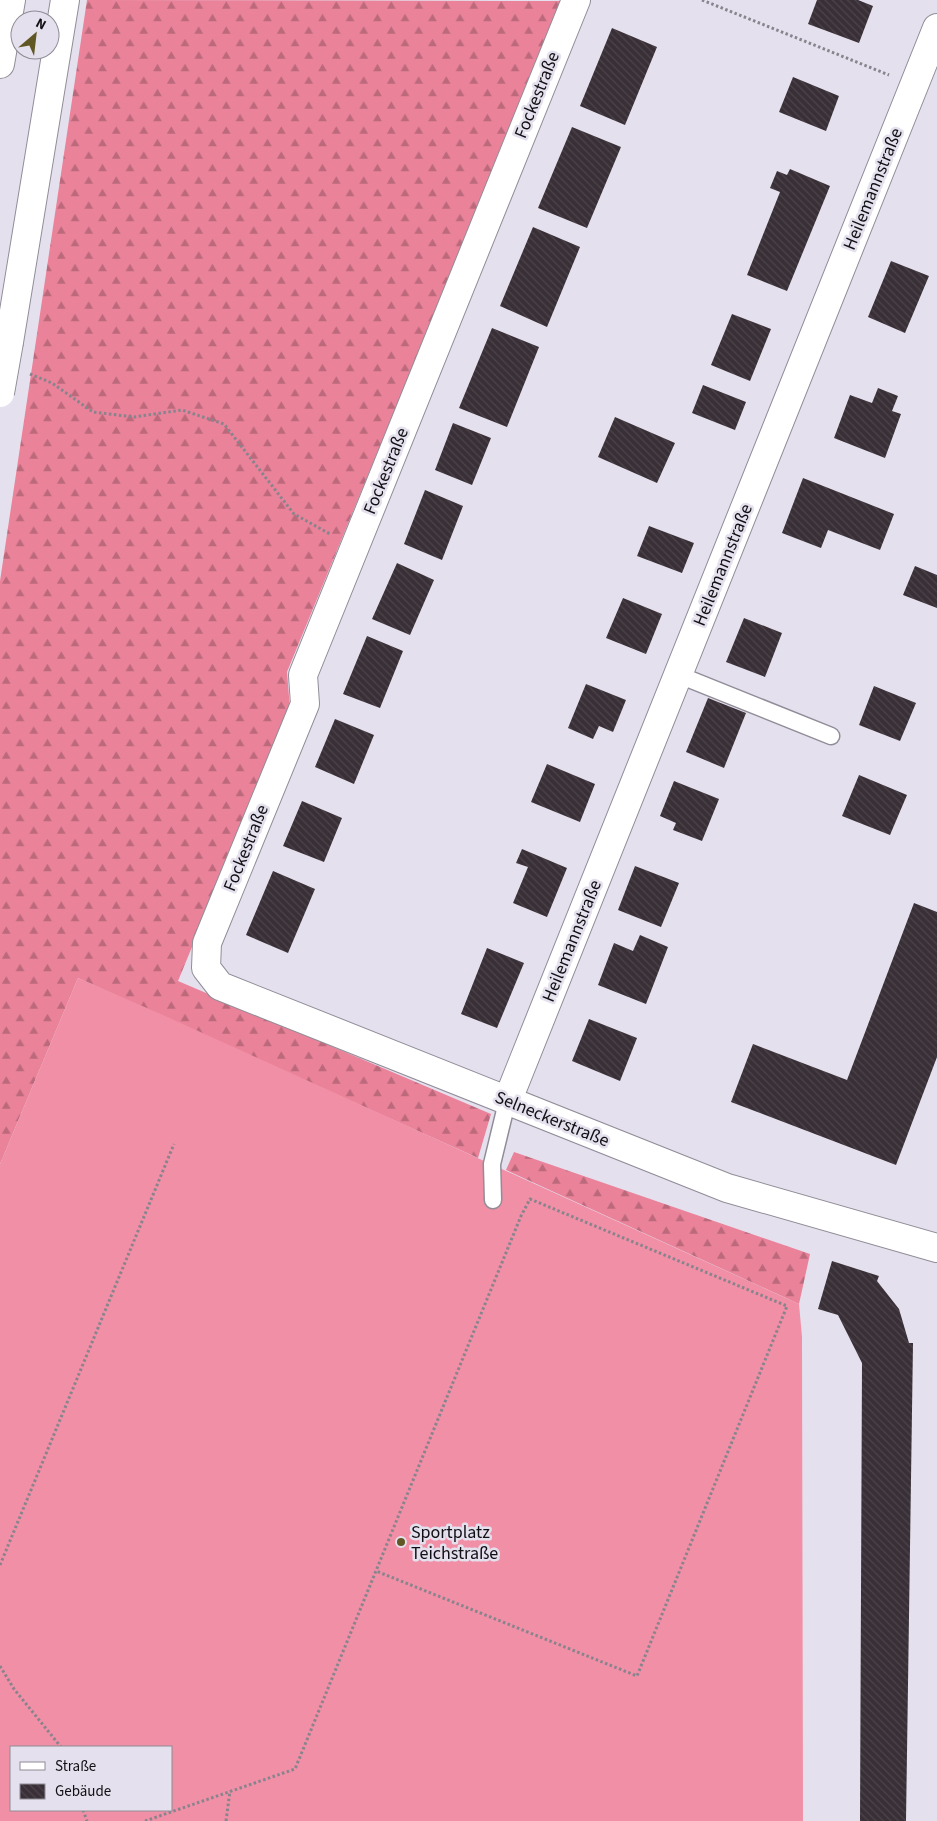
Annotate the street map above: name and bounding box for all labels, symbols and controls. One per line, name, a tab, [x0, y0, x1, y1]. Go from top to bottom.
north arrow	[10, 10, 60, 60]
text: N	[32, 13, 49, 35]
street label: Fockestraße	[508, 48, 566, 142]
street label: Heilemannstraße	[837, 124, 909, 254]
street label: Fockestraße	[357, 424, 415, 518]
street label: Heilemannstraße	[687, 500, 759, 630]
street label: Fockestraße	[217, 801, 275, 895]
street label: Heilemannstraße	[536, 876, 608, 1006]
street label: Selneckerstraße	[491, 1085, 613, 1153]
place label: Sportplatz Teichstraße	[411, 1520, 498, 1566]
marker: Sportplatz Teichstraße	[395, 1536, 407, 1548]
legend	[10, 1746, 172, 1811]
text: Straße	[55, 1756, 96, 1777]
text: Gebäude	[55, 1781, 111, 1802]

